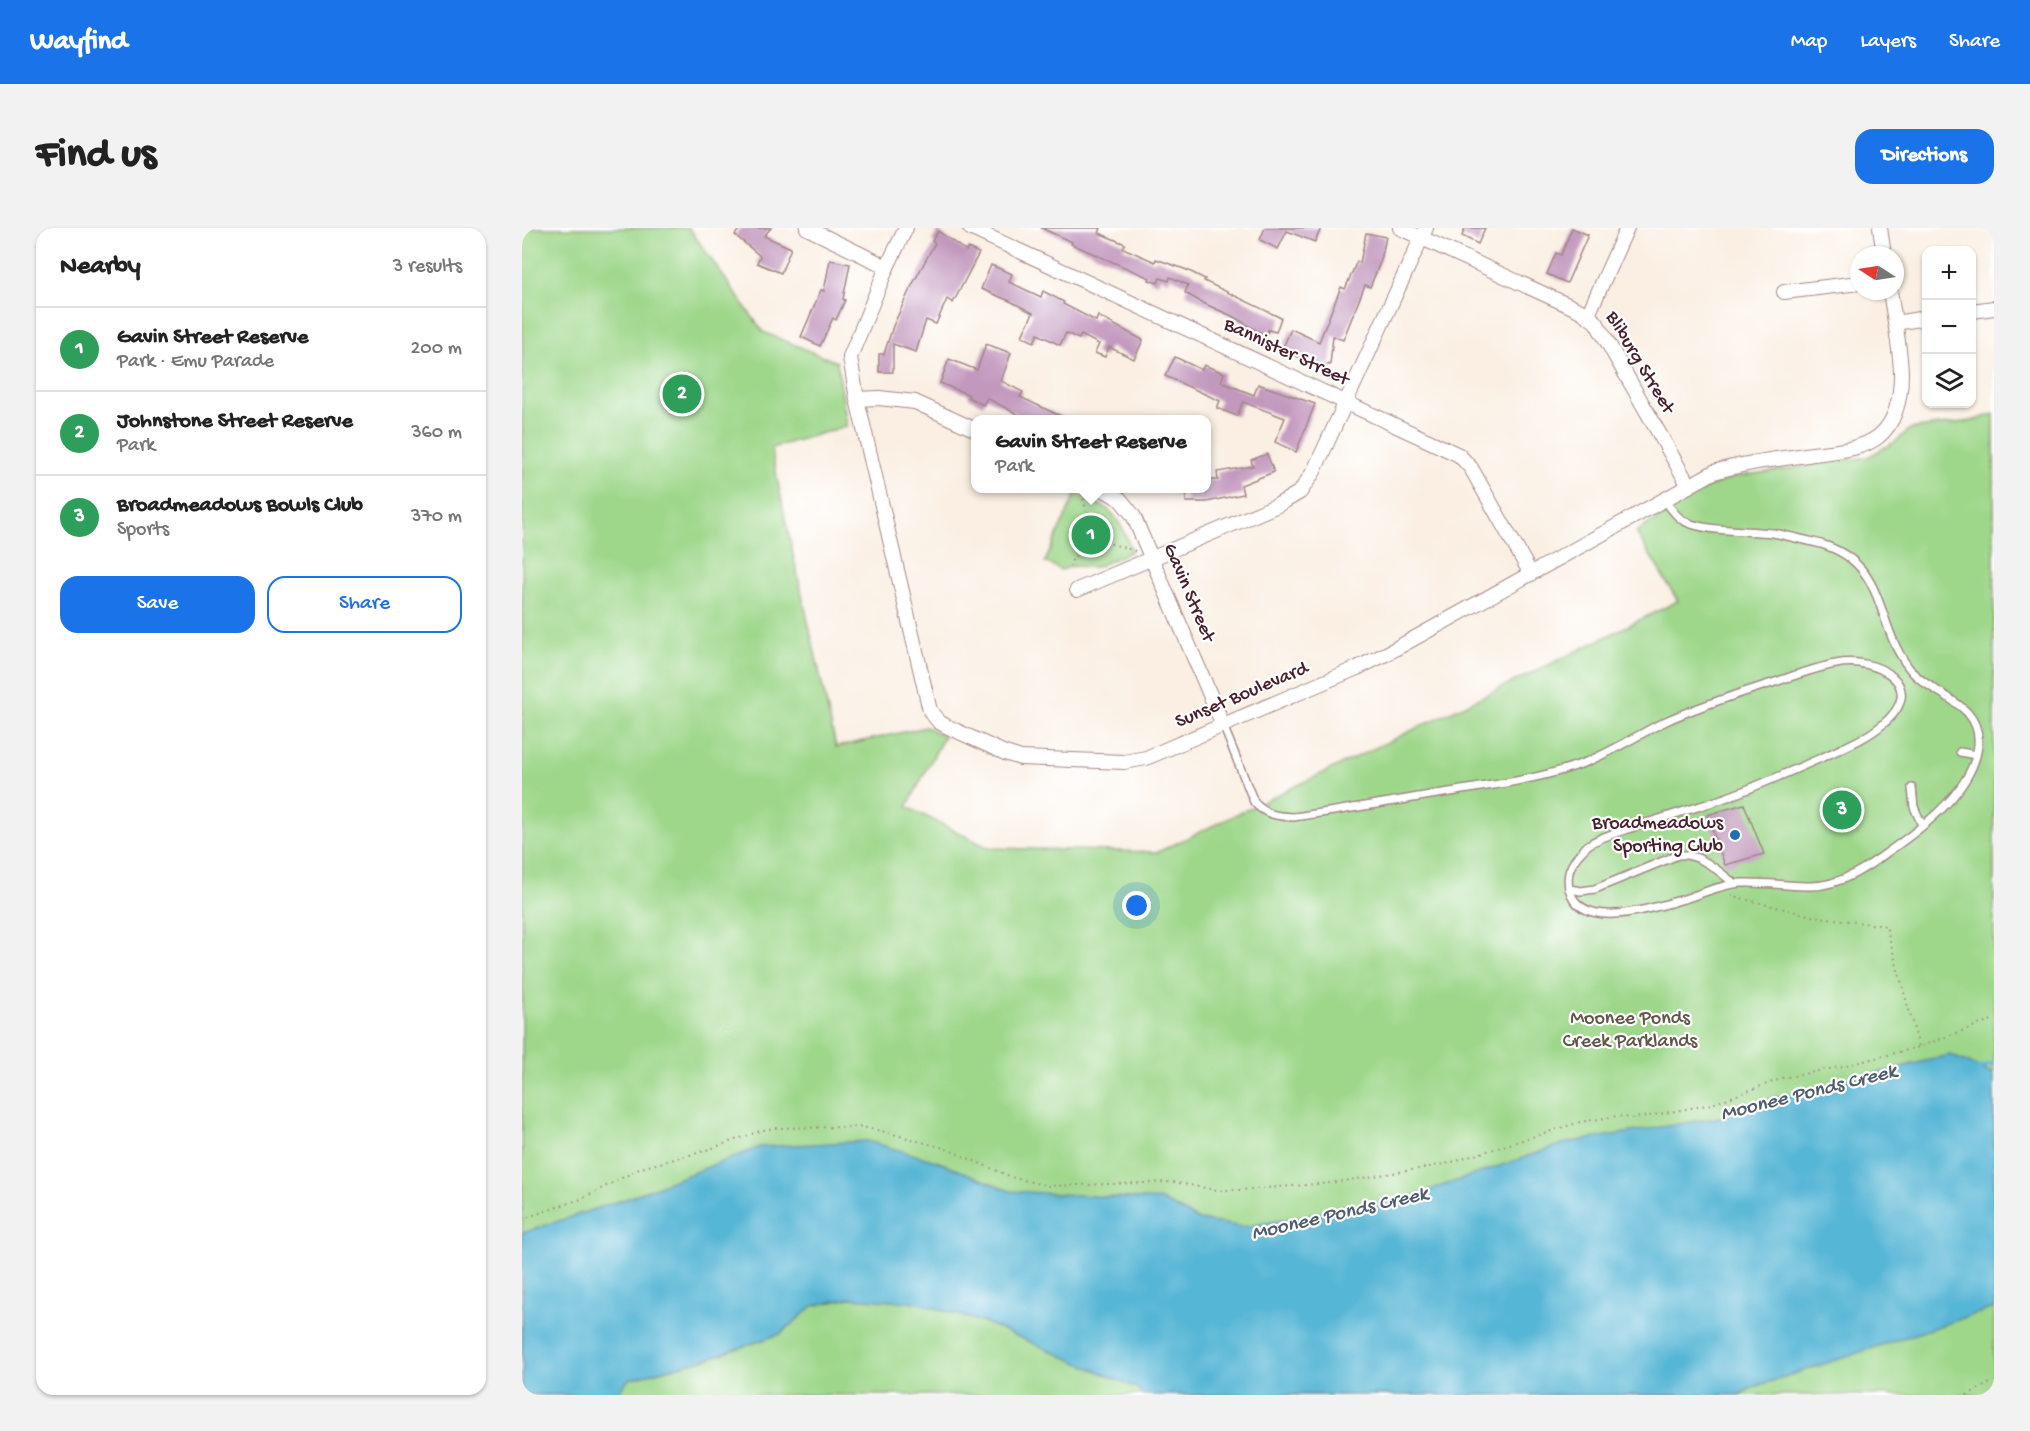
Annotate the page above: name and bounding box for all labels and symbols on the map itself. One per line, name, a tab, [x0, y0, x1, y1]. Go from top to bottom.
north arrow	[1850, 246, 1904, 300]
street label: Bliburg Street	[1599, 307, 1680, 420]
street label: Bannister Street	[1219, 313, 1354, 393]
pin: 2	[662, 372, 702, 416]
pin: 1	[1072, 512, 1110, 558]
street label: Gavin Street	[1157, 540, 1220, 647]
street label: Sunset Boulevard	[1172, 657, 1314, 734]
pin: 3	[1822, 788, 1862, 832]
place label: Broadmeadows Sporting Club	[1591, 813, 1724, 859]
marker: Broadmeadows Sporting Club	[1728, 828, 1742, 842]
your location	[1122, 891, 1151, 920]
park label: Moonee Ponds Creek Parklands	[1563, 1008, 1698, 1054]
water label: Moonee Ponds Creek	[1718, 1059, 1902, 1128]
water label: Moonee Ponds Creek	[1249, 1182, 1433, 1247]

